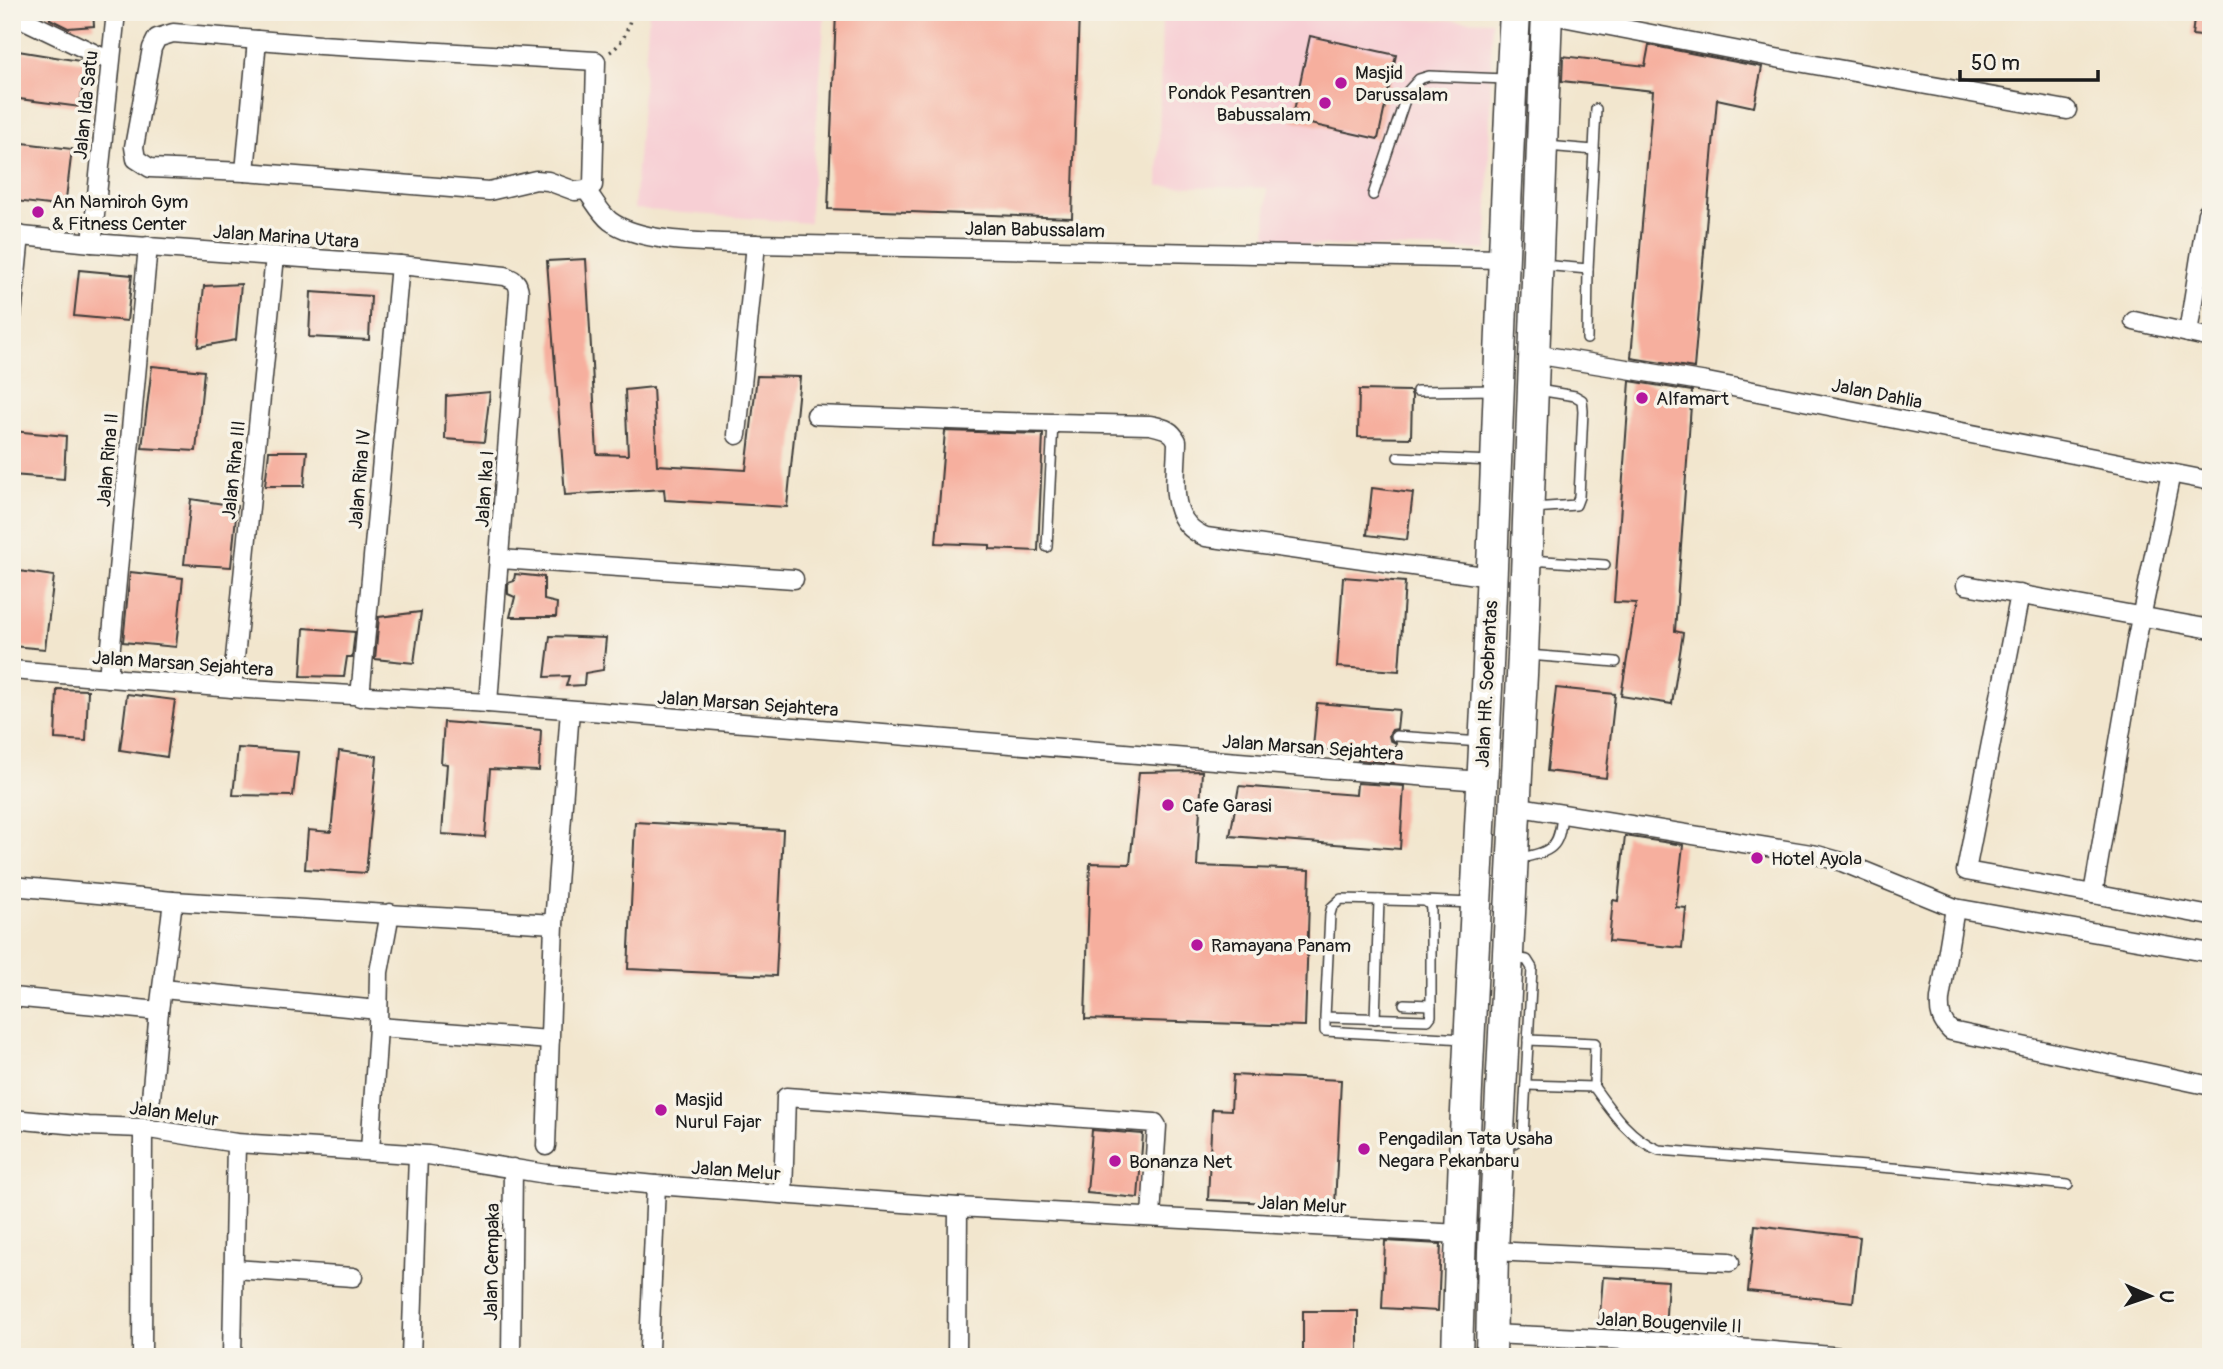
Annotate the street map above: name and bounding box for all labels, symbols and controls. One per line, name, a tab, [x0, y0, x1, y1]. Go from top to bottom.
scale bar	[1960, 38, 2099, 82]
street label: Jalan Ida Satu	[68, 49, 104, 161]
text: 50 m	[1971, 50, 2020, 77]
place label: Masjid Darussalam	[1355, 61, 1448, 107]
marker: Masjid Darussalam	[1333, 75, 1349, 91]
place label: Pondok Pesantren Babussalam	[1168, 81, 1311, 127]
marker: Pondok Pesantren Babussalam	[1317, 95, 1333, 111]
place label: An Namiroh Gym & Fitness Center	[52, 190, 188, 236]
marker: An Namiroh Gym & Fitness Center	[30, 204, 46, 220]
street label: Jalan Babussalam	[965, 217, 1105, 243]
street label: Jalan Marina Utara	[212, 220, 360, 254]
street label: Jalan Dahlia	[1829, 373, 1924, 415]
place label: Alfamart	[1656, 387, 1729, 411]
marker: Alfamart	[1634, 390, 1650, 406]
street label: Jalan Rina II	[92, 412, 124, 508]
street label: Jalan Rina III	[217, 419, 251, 521]
street label: Jalan Rina IV	[344, 428, 376, 530]
street label: Jalan Ika I	[470, 450, 500, 528]
street label: Jalan HR. Soebrantas	[1471, 599, 1503, 768]
street label: Jalan Marsan Sejahtera	[91, 646, 275, 682]
street label: Jalan Marsan Sejahtera	[656, 686, 840, 722]
street label: Jalan Marsan Sejahtera	[1221, 730, 1405, 766]
place label: Cafe Garasi	[1182, 794, 1272, 818]
marker: Cafe Garasi	[1160, 797, 1176, 813]
place label: Hotel Ayola	[1771, 847, 1862, 871]
marker: Hotel Ayola	[1749, 850, 1765, 866]
place label: Ramayana Panam	[1211, 934, 1351, 958]
marker: Ramayana Panam	[1189, 937, 1205, 953]
place label: Masjid Nurul Fajar	[675, 1088, 762, 1134]
street label: Jalan Melur	[128, 1096, 220, 1132]
marker: Masjid Nurul Fajar	[653, 1102, 669, 1118]
place label: Pengadilan Tata Usaha Negara Pekanbaru	[1378, 1127, 1553, 1173]
marker: Pengadilan Tata Usaha Negara Pekanbaru	[1356, 1141, 1372, 1157]
place label: Bonanza Net	[1129, 1150, 1233, 1174]
marker: Bonanza Net	[1107, 1153, 1123, 1169]
street label: Jalan Melur	[690, 1156, 782, 1186]
street label: Jalan Melur	[1257, 1191, 1347, 1219]
street label: Jalan Cempaka	[479, 1203, 505, 1321]
north arrow	[2114, 1260, 2184, 1330]
text: U	[2154, 1290, 2178, 1303]
street label: Jalan Bougenvile II	[1595, 1307, 1743, 1339]

